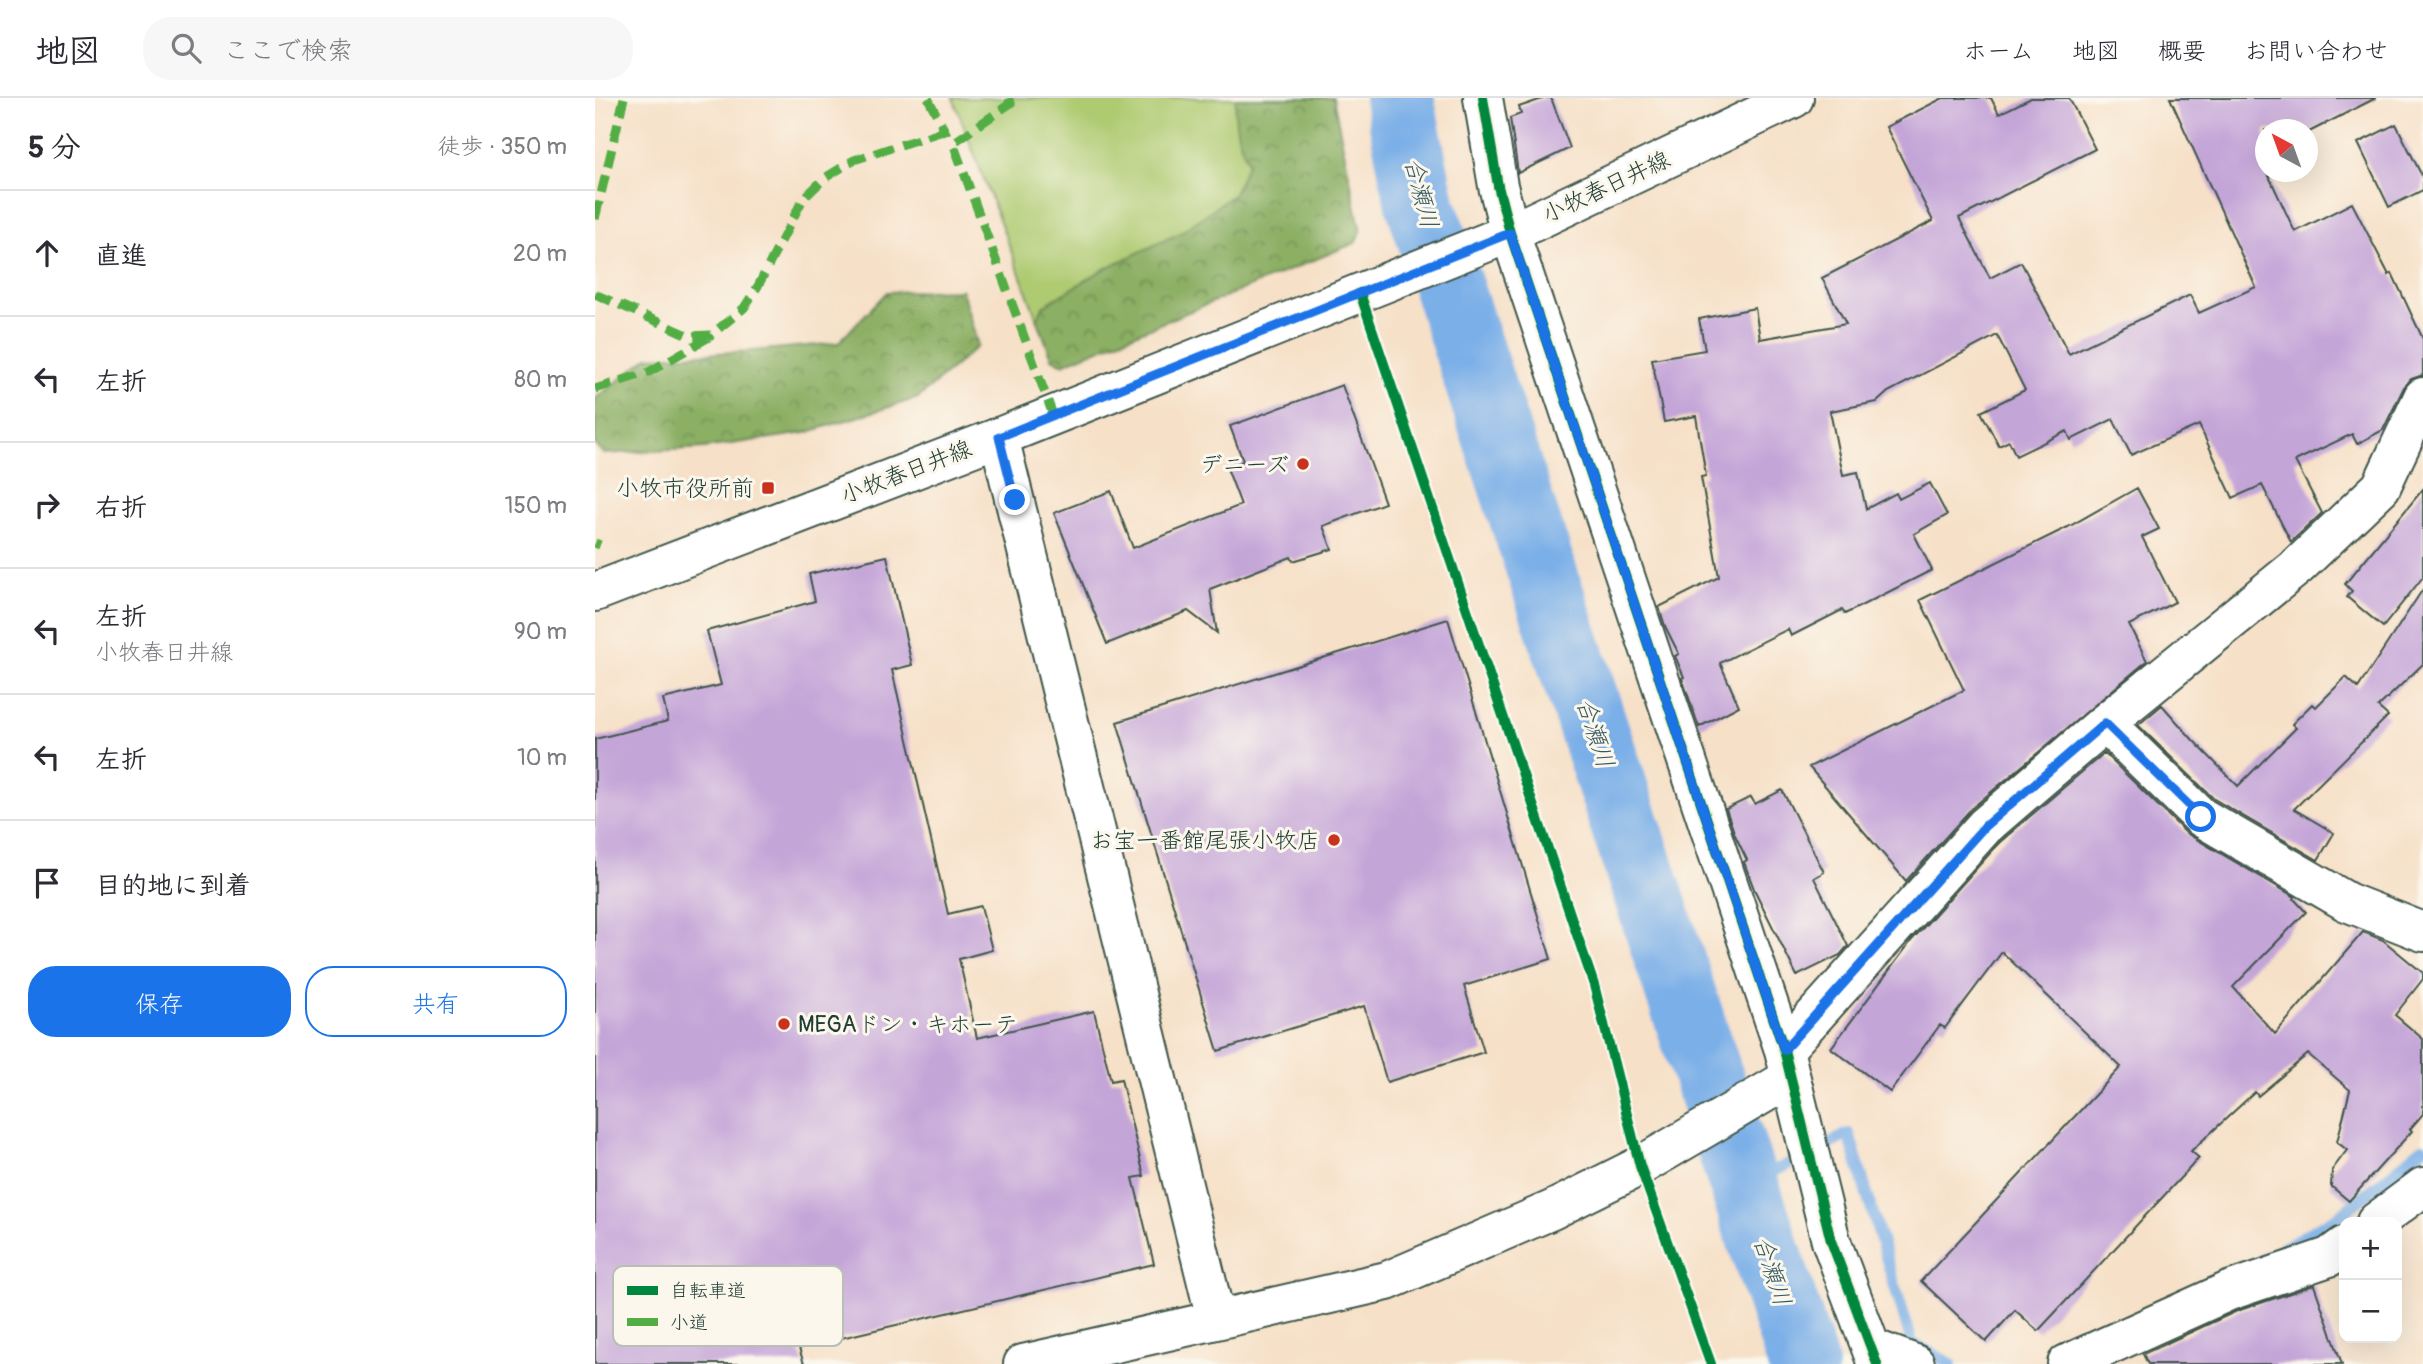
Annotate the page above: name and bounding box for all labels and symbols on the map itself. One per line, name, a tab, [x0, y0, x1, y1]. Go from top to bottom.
north arrow	[2255, 119, 2318, 182]
street label: 小牧春日井線	[1537, 145, 1675, 229]
water label: 合瀬川	[1398, 155, 1444, 231]
street label: 小牧春日井線	[836, 434, 976, 510]
place label: デニーズ	[1200, 450, 1289, 479]
marker: デニーズ	[1295, 456, 1311, 472]
place label: 小牧市役所前	[616, 474, 754, 503]
marker: 小牧市役所前	[760, 480, 776, 496]
route end	[999, 484, 1030, 515]
water label: 合瀬川	[1570, 694, 1620, 772]
route start	[2185, 801, 2216, 832]
place label: お宝一番館尾張小牧店	[1090, 826, 1320, 855]
marker: お宝一番館尾張小牧店	[1326, 832, 1342, 848]
place label: MEGAドン・キホーテ	[798, 1010, 1018, 1039]
marker: MEGAドン・キホーテ	[776, 1016, 792, 1032]
water label: 合瀬川	[1747, 1232, 1797, 1310]
legend	[613, 1266, 843, 1346]
text: 自転車道	[670, 1279, 746, 1303]
text: 小道	[670, 1311, 708, 1335]

